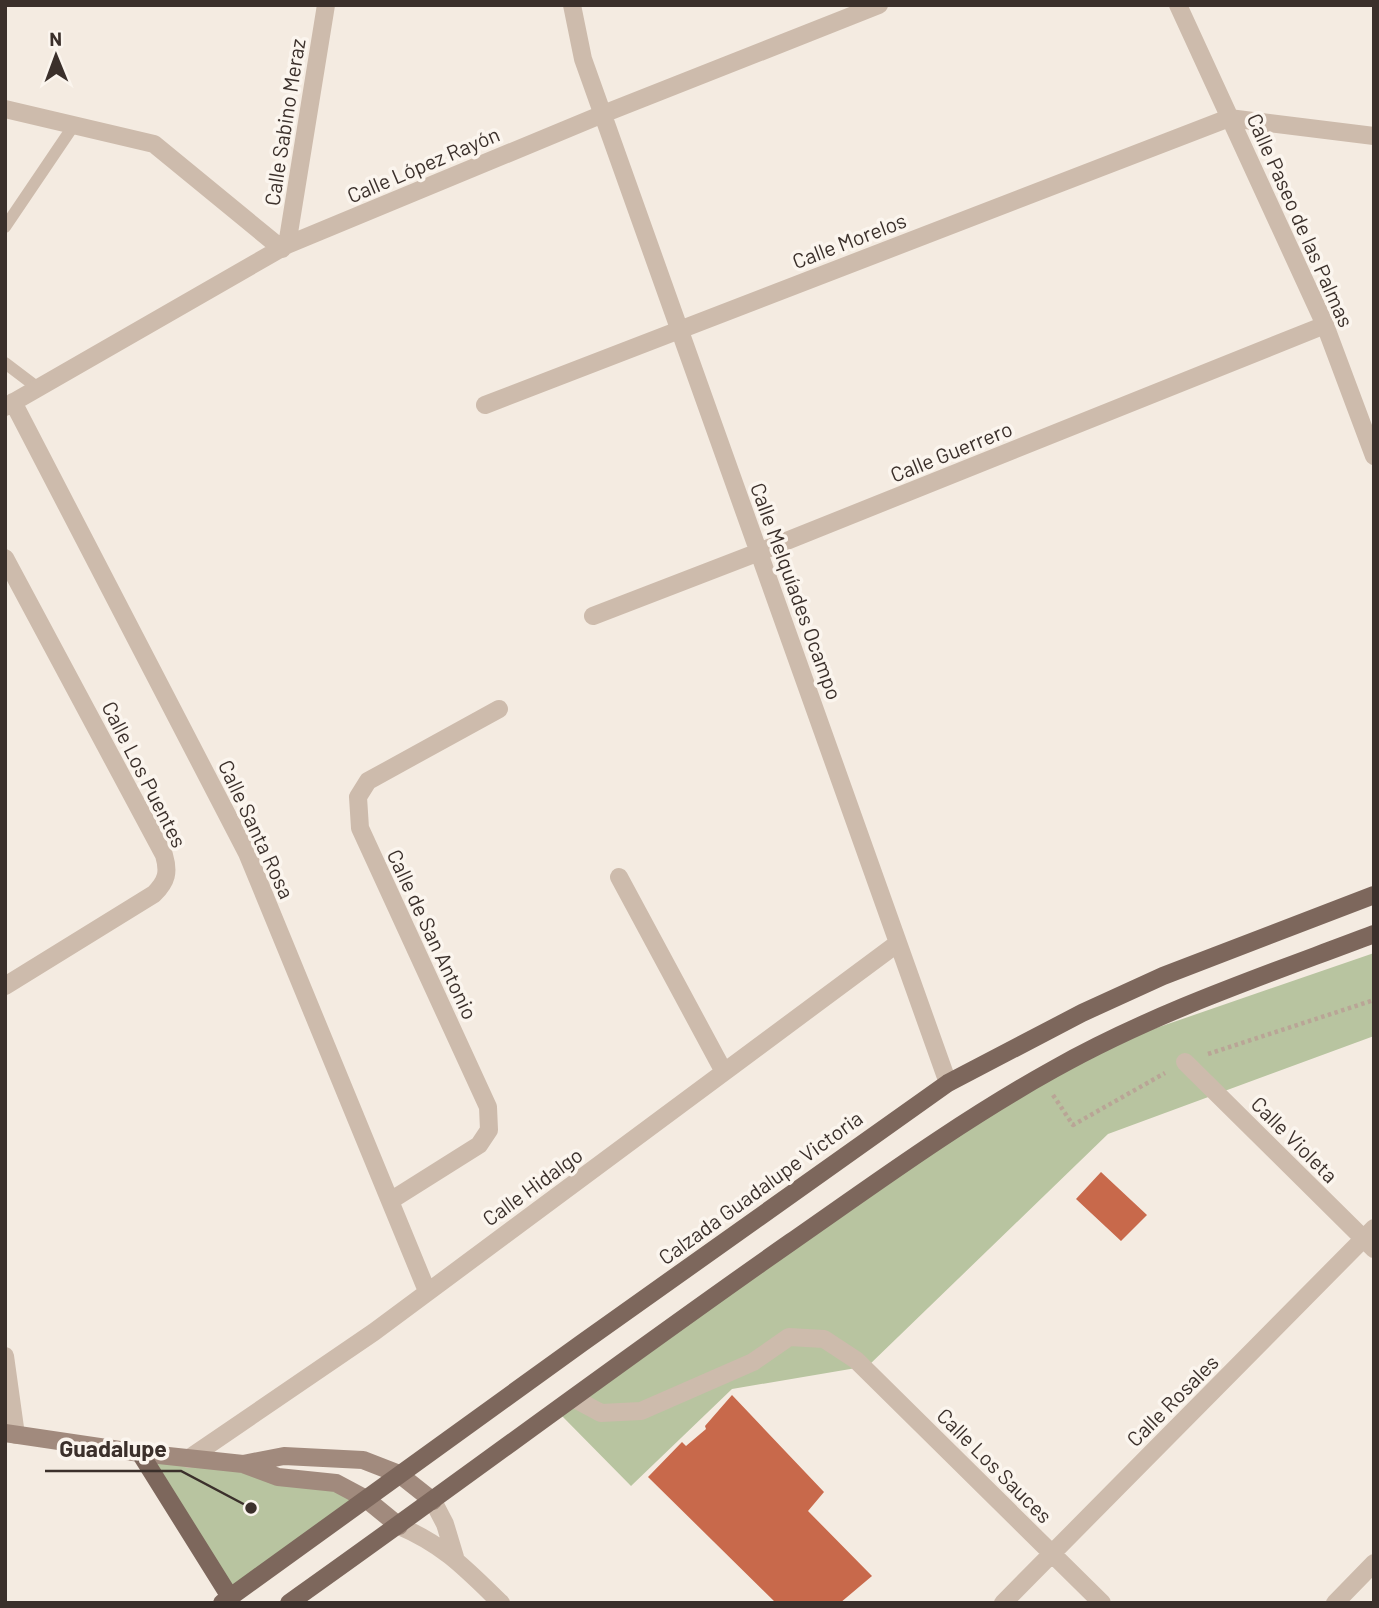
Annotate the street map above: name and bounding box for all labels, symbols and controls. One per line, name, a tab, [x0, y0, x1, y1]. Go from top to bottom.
north arrow	[21, 21, 91, 91]
text: N	[49, 27, 62, 50]
street label: Calle Sabino Meraz	[258, 37, 310, 207]
street label: Calle Paseo de las Palmas	[1243, 109, 1359, 331]
street label: Calle López Rayón	[343, 121, 503, 207]
street label: Calle Morelos	[789, 207, 909, 273]
street label: Calle Guerrero	[886, 415, 1016, 487]
street label: Calle Melquíades Ocampo	[746, 479, 848, 703]
street label: Calle Los Puentes	[97, 697, 193, 851]
street label: Calle Santa Rosa	[214, 756, 300, 902]
street label: Calle de San Antonio	[383, 845, 483, 1023]
street label: Calle Violeta	[1247, 1091, 1343, 1187]
street label: Calzada Guadalupe Victoria	[653, 1105, 867, 1269]
street label: Calle Hidalgo	[477, 1141, 587, 1231]
street label: Calle Rosales	[1121, 1349, 1223, 1451]
street label: Calle Los Sauces	[932, 1402, 1058, 1528]
callout: Guadalupe	[45, 1427, 181, 1471]
text: Guadalupe	[59, 1434, 167, 1462]

